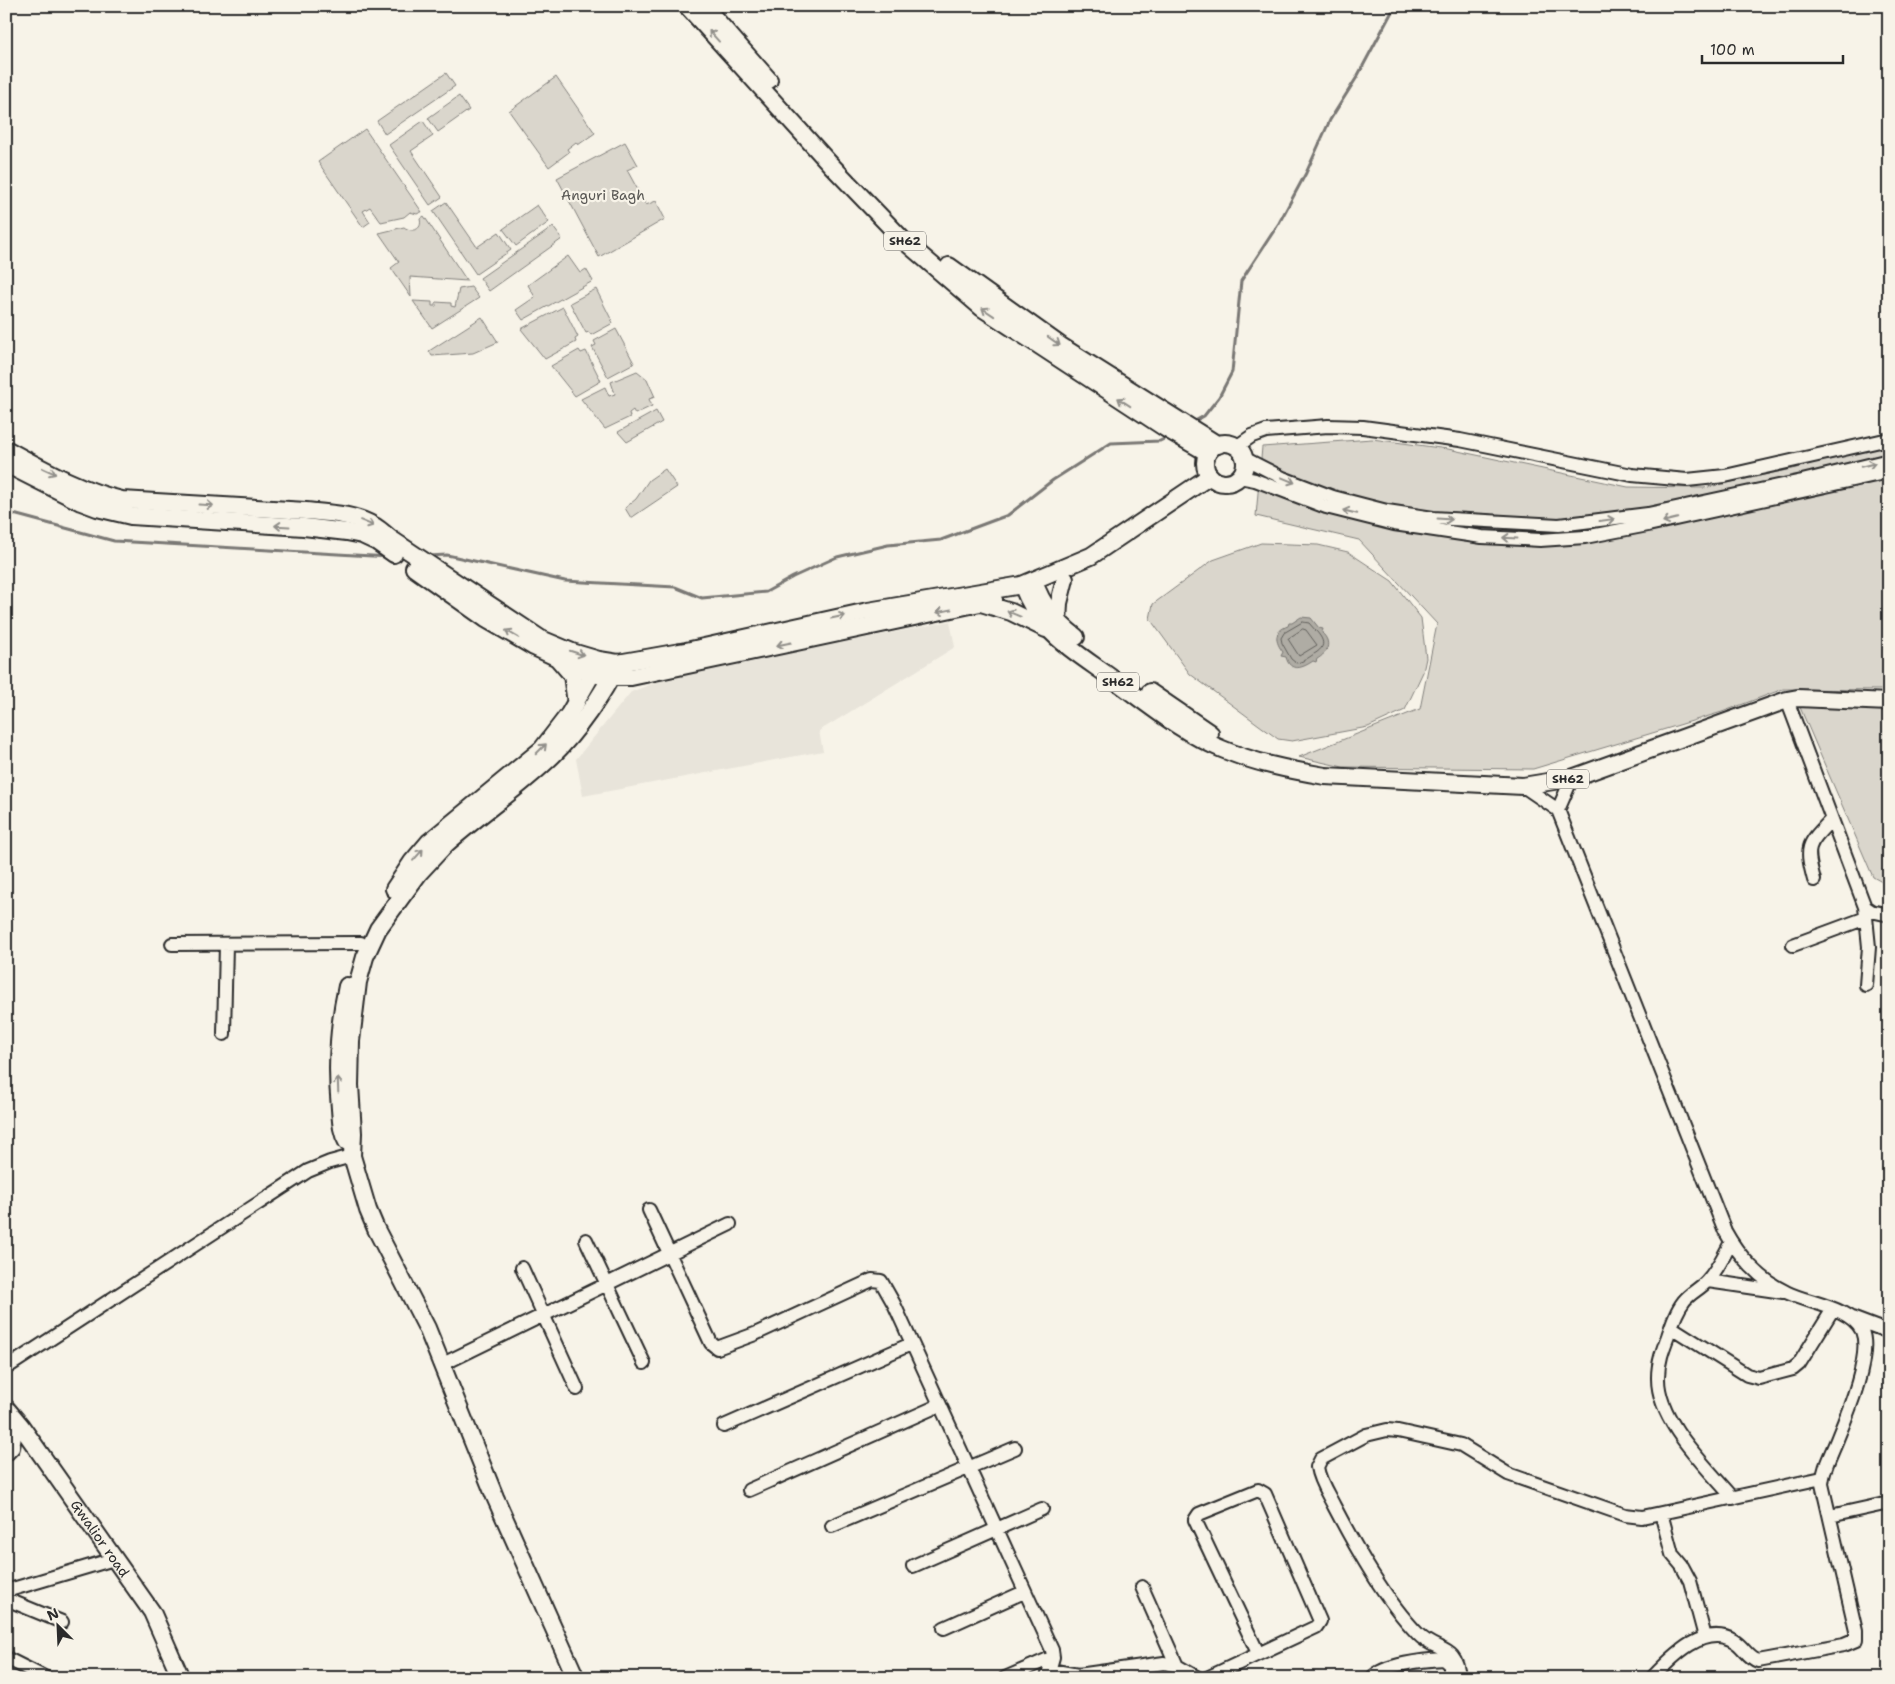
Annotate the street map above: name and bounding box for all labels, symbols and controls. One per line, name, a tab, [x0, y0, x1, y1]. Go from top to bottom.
one-way arrow	[708, 29, 720, 42]
scale bar	[1702, 32, 1844, 64]
text: 100 m	[1710, 40, 1755, 60]
park label: Anguri Bagh	[561, 186, 645, 204]
road number: SH62	[884, 232, 926, 250]
one-way arrow	[982, 307, 996, 317]
one-way arrow	[1047, 336, 1061, 346]
one-way arrow	[1117, 396, 1131, 406]
one-way arrow	[1860, 460, 1876, 469]
one-way arrow	[42, 467, 57, 477]
one-way arrow	[1280, 476, 1295, 485]
one-way arrow	[198, 501, 214, 510]
one-way arrow	[1342, 507, 1358, 517]
one-way arrow	[1437, 514, 1453, 523]
one-way arrow	[1598, 515, 1614, 525]
one-way arrow	[1663, 516, 1679, 525]
one-way arrow	[359, 519, 374, 528]
one-way arrow	[274, 521, 290, 530]
one-way arrow	[1502, 534, 1518, 543]
one-way arrow	[936, 607, 952, 616]
one-way arrow	[1007, 609, 1022, 618]
one-way arrow	[830, 612, 846, 621]
one-way arrow	[506, 629, 520, 639]
one-way arrow	[777, 640, 793, 649]
one-way arrow	[569, 649, 585, 659]
road number: SH62	[1097, 672, 1139, 692]
one-way arrow	[535, 743, 547, 755]
road number: SH62	[1547, 770, 1589, 789]
one-way arrow	[412, 849, 424, 862]
one-way arrow	[333, 1077, 343, 1094]
street label: Gwalior road	[67, 1496, 134, 1581]
north arrow	[32, 1602, 82, 1652]
text: N	[44, 1604, 61, 1625]

